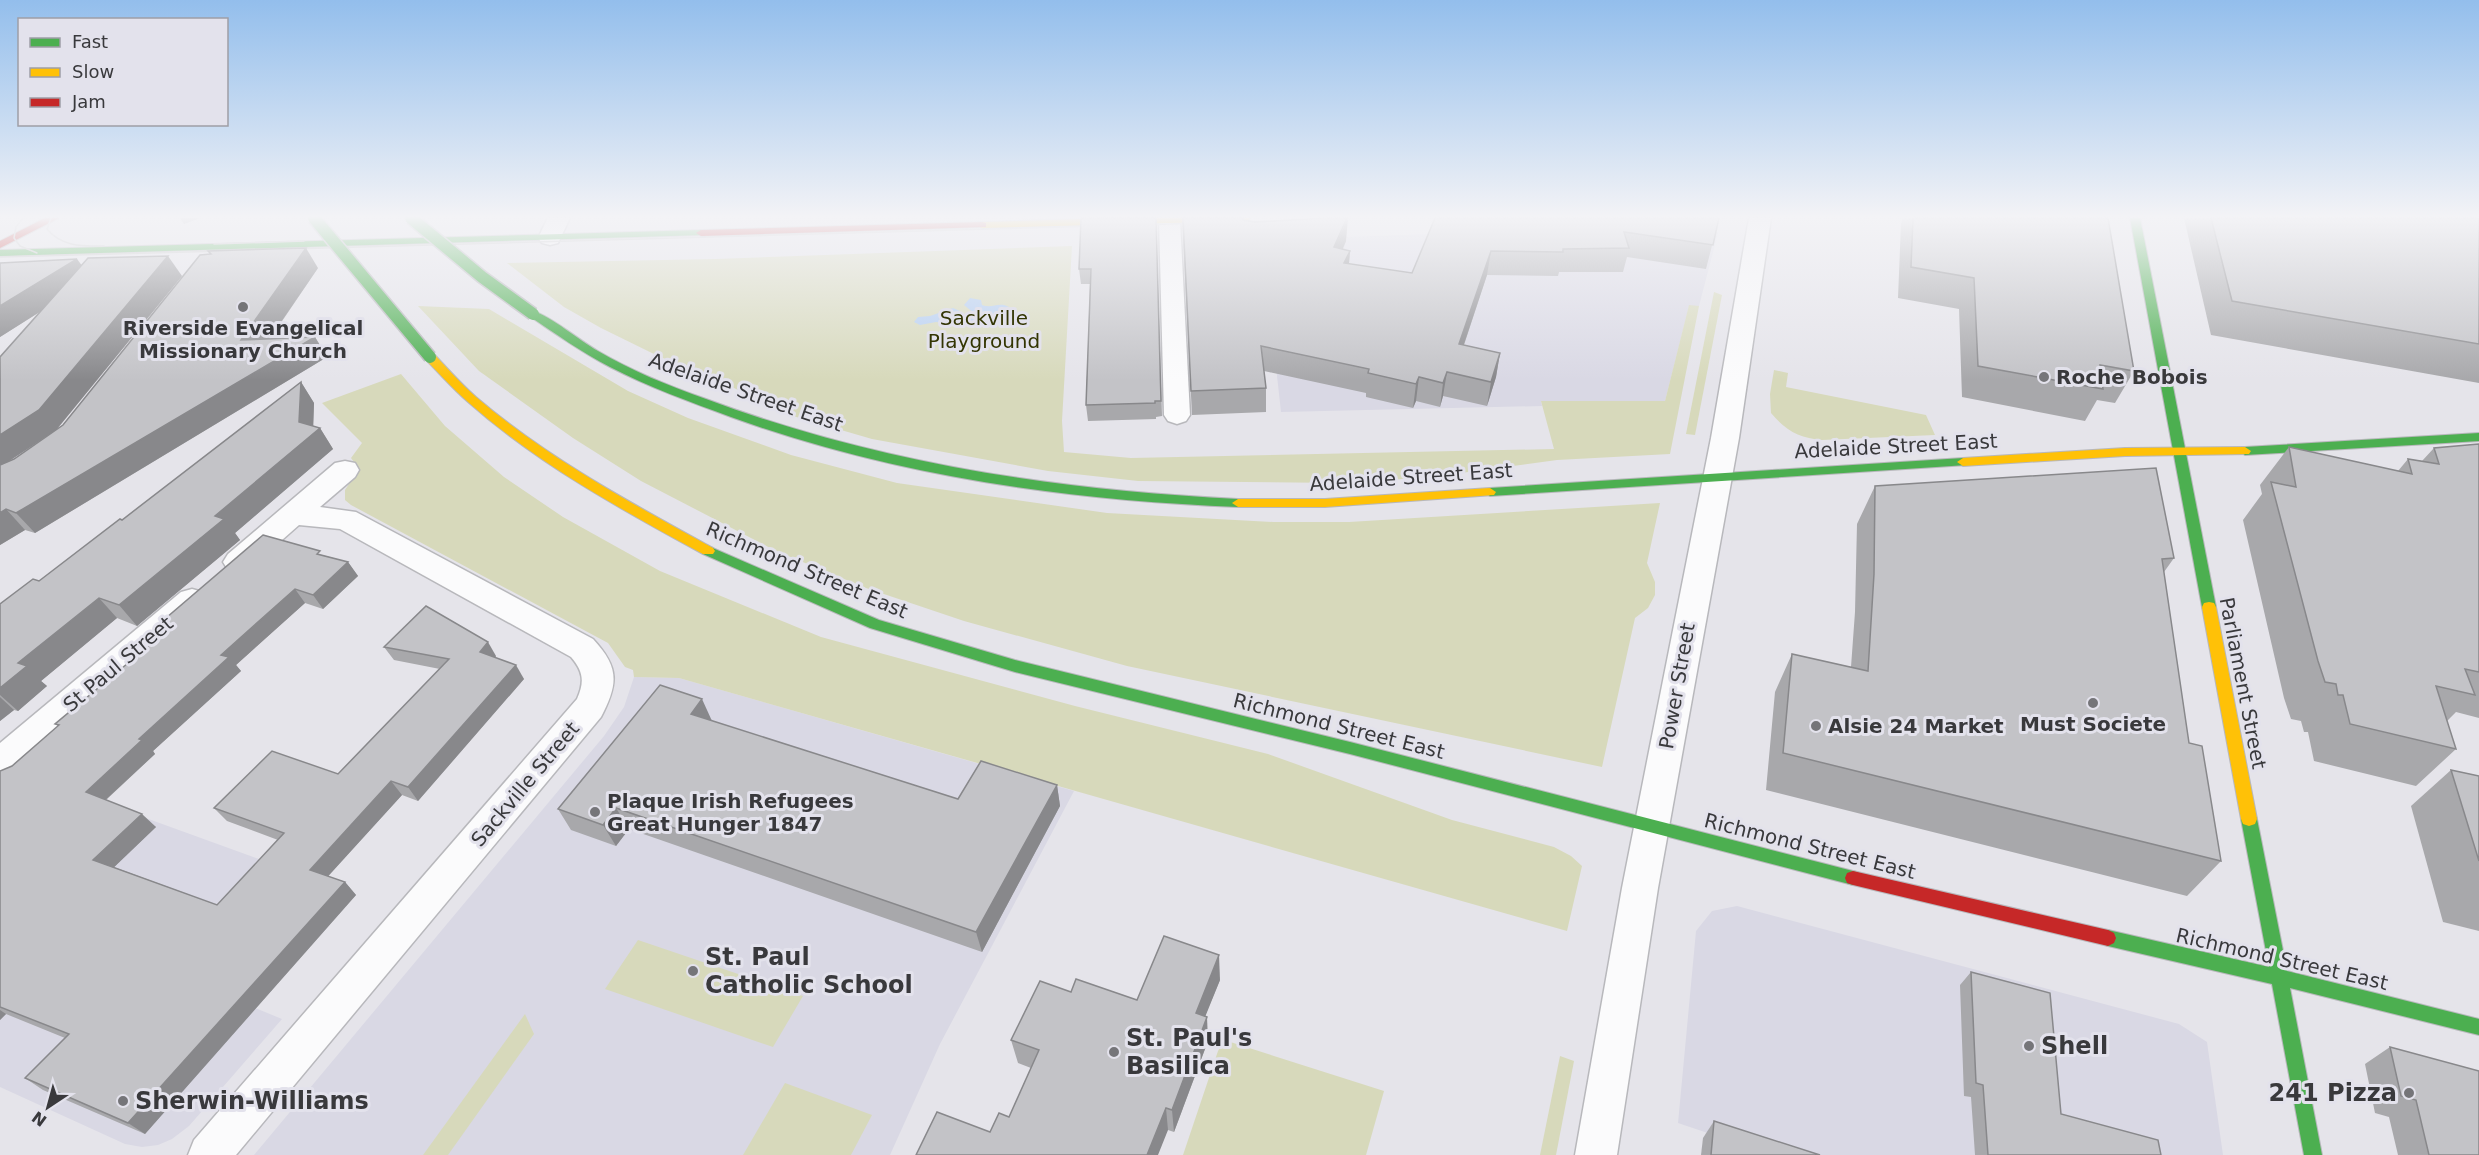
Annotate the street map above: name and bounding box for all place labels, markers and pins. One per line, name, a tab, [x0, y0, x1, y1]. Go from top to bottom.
marker: Riverside Evangelical Missionary Church	[236, 300, 250, 314]
place label: Riverside Evangelical Missionary Church	[123, 316, 363, 363]
place label: Roche Bobois	[2056, 365, 2208, 389]
marker: Roche Bobois	[2037, 370, 2051, 384]
marker: Must Societe	[2086, 696, 2100, 710]
place label: Must Societe	[2020, 712, 2166, 736]
place label: Alsie 24 Market	[1828, 714, 2004, 738]
marker: Alsie 24 Market	[1809, 719, 1823, 733]
place label: Plaque Irish Refugees Great Hunger 1847	[607, 789, 854, 836]
marker: Plaque Irish Refugees Great Hunger 1847	[588, 805, 602, 819]
place label: St. Paul Catholic School	[705, 943, 913, 999]
marker: St. Paul Catholic School	[686, 964, 700, 978]
place label: St. Paul's Basilica	[1126, 1024, 1252, 1080]
place label: Shell	[2041, 1032, 2108, 1060]
marker: Shell	[2022, 1039, 2036, 1053]
marker: St. Paul's Basilica	[1107, 1045, 1121, 1059]
place label: 241 Pizza	[2269, 1079, 2397, 1107]
marker: 241 Pizza	[2402, 1086, 2416, 1100]
place label: Sherwin-Williams	[135, 1087, 369, 1115]
marker: Sherwin-Williams	[116, 1094, 130, 1108]

